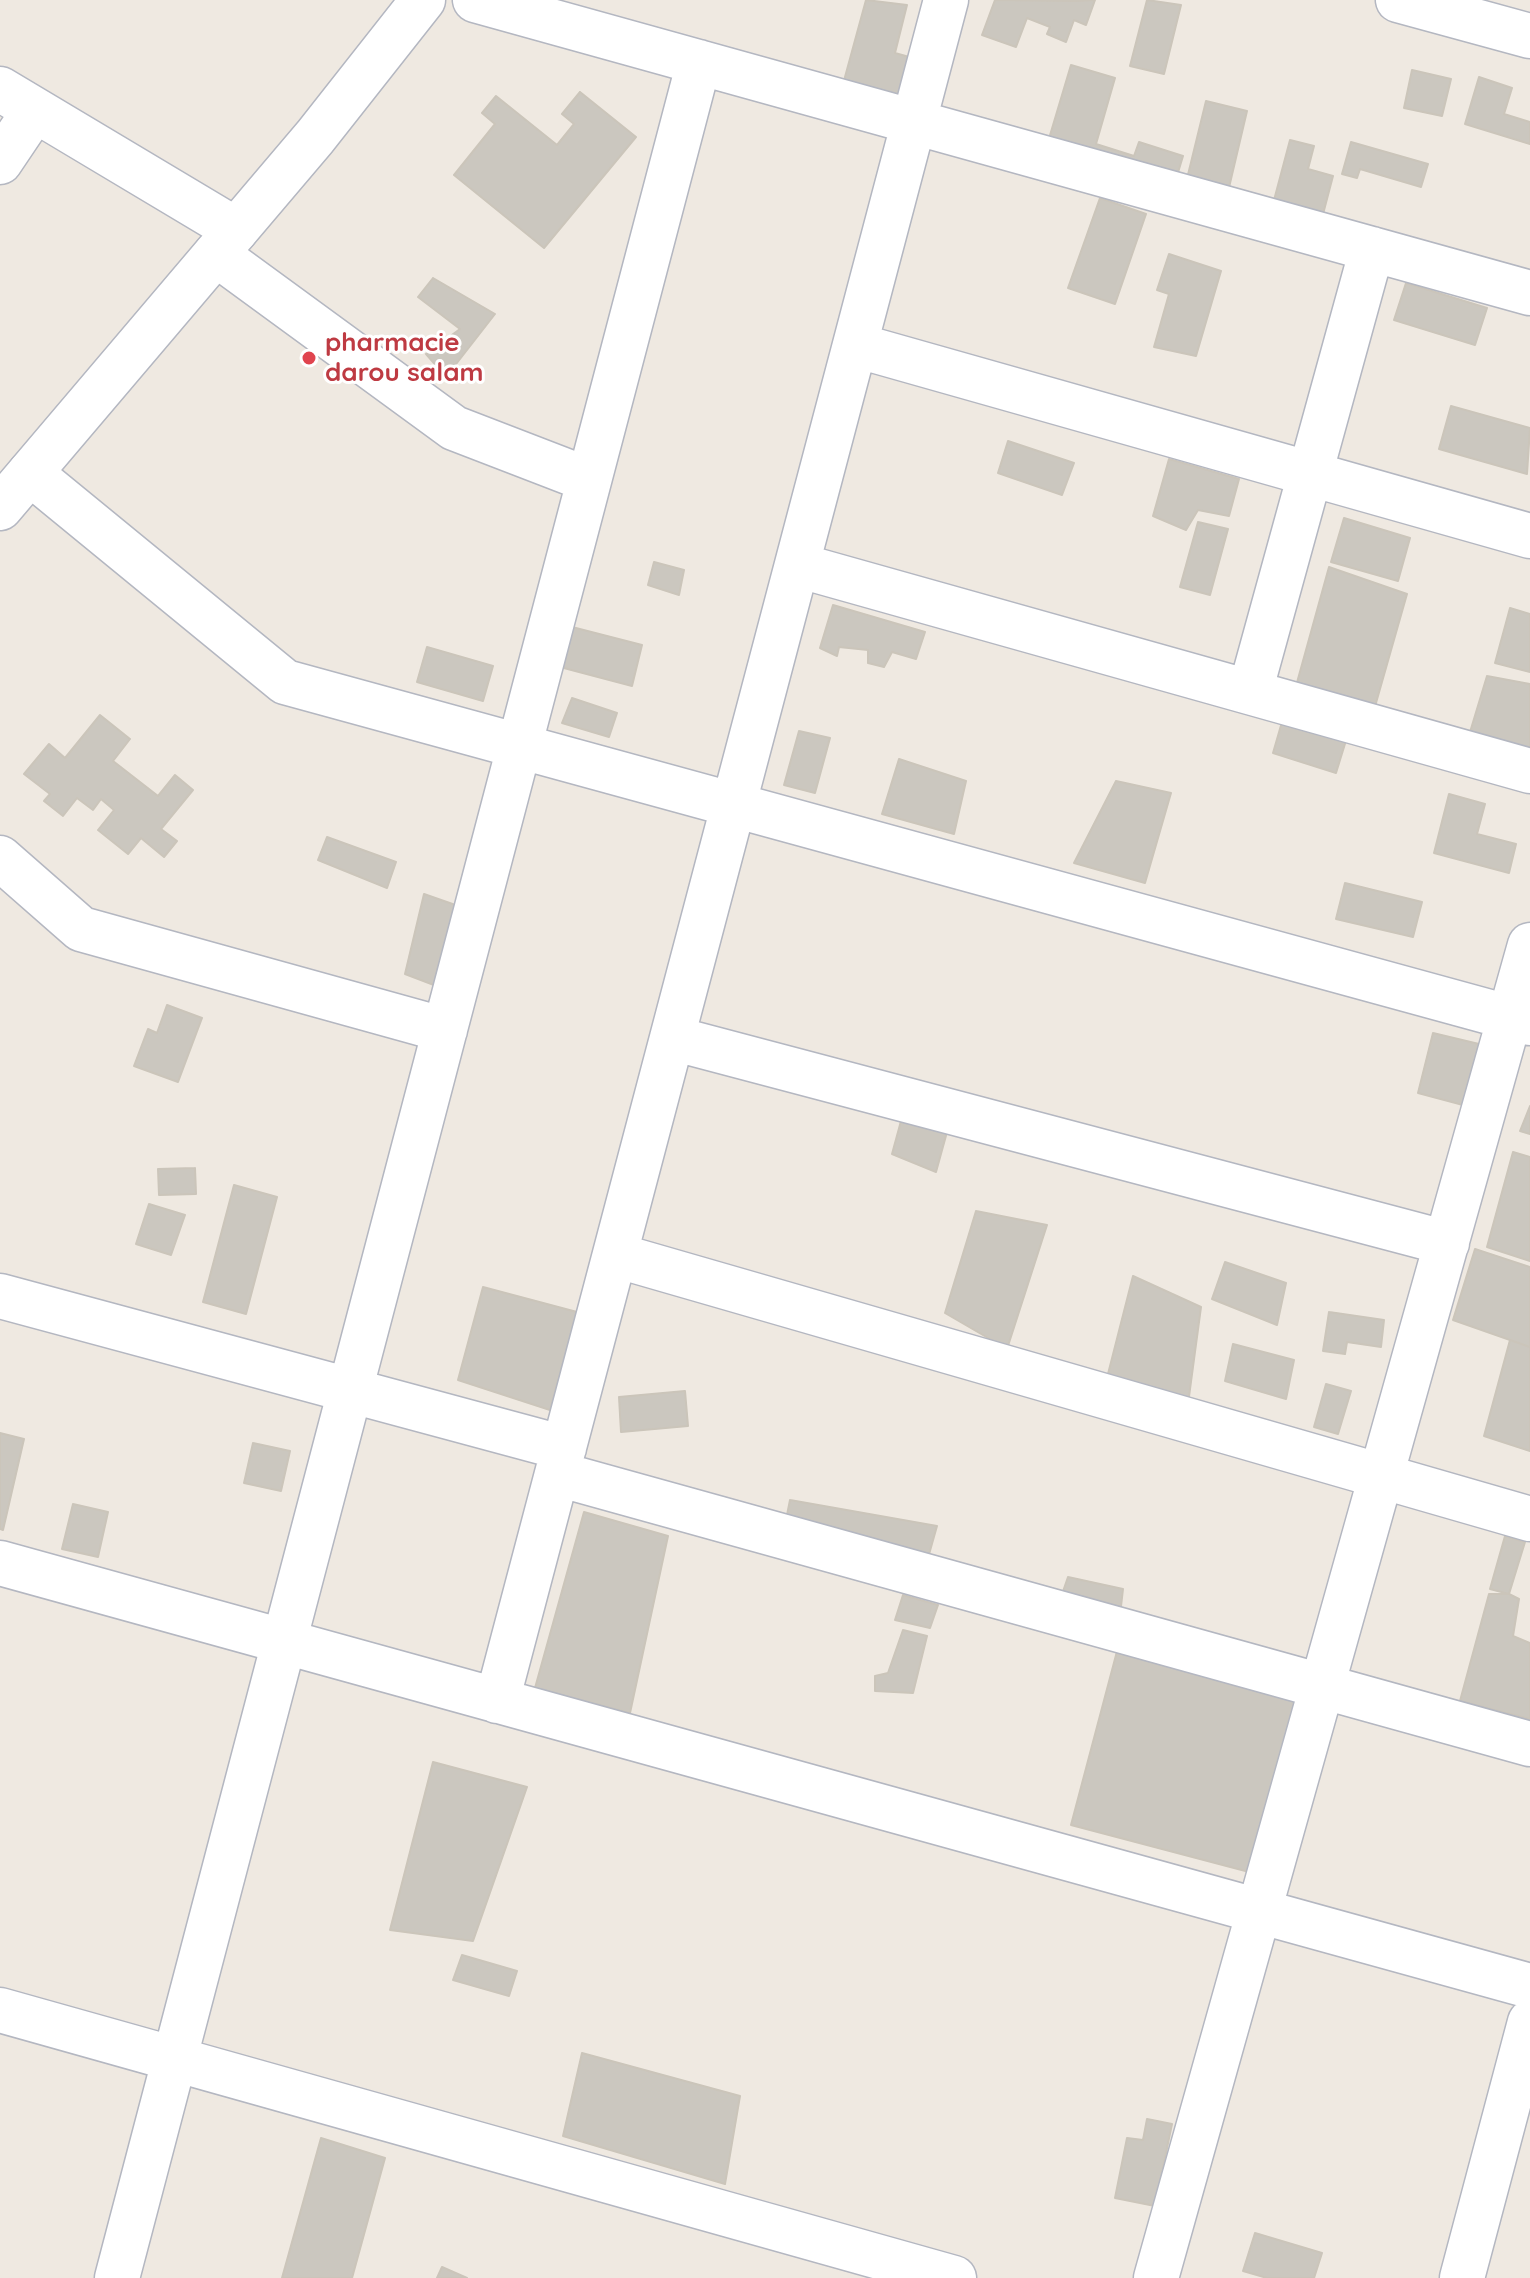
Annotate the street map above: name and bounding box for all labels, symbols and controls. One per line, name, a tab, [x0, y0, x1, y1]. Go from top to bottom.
place label: pharmacie darou salam	[325, 327, 484, 388]
marker: pharmacie darou salam	[300, 349, 318, 367]

